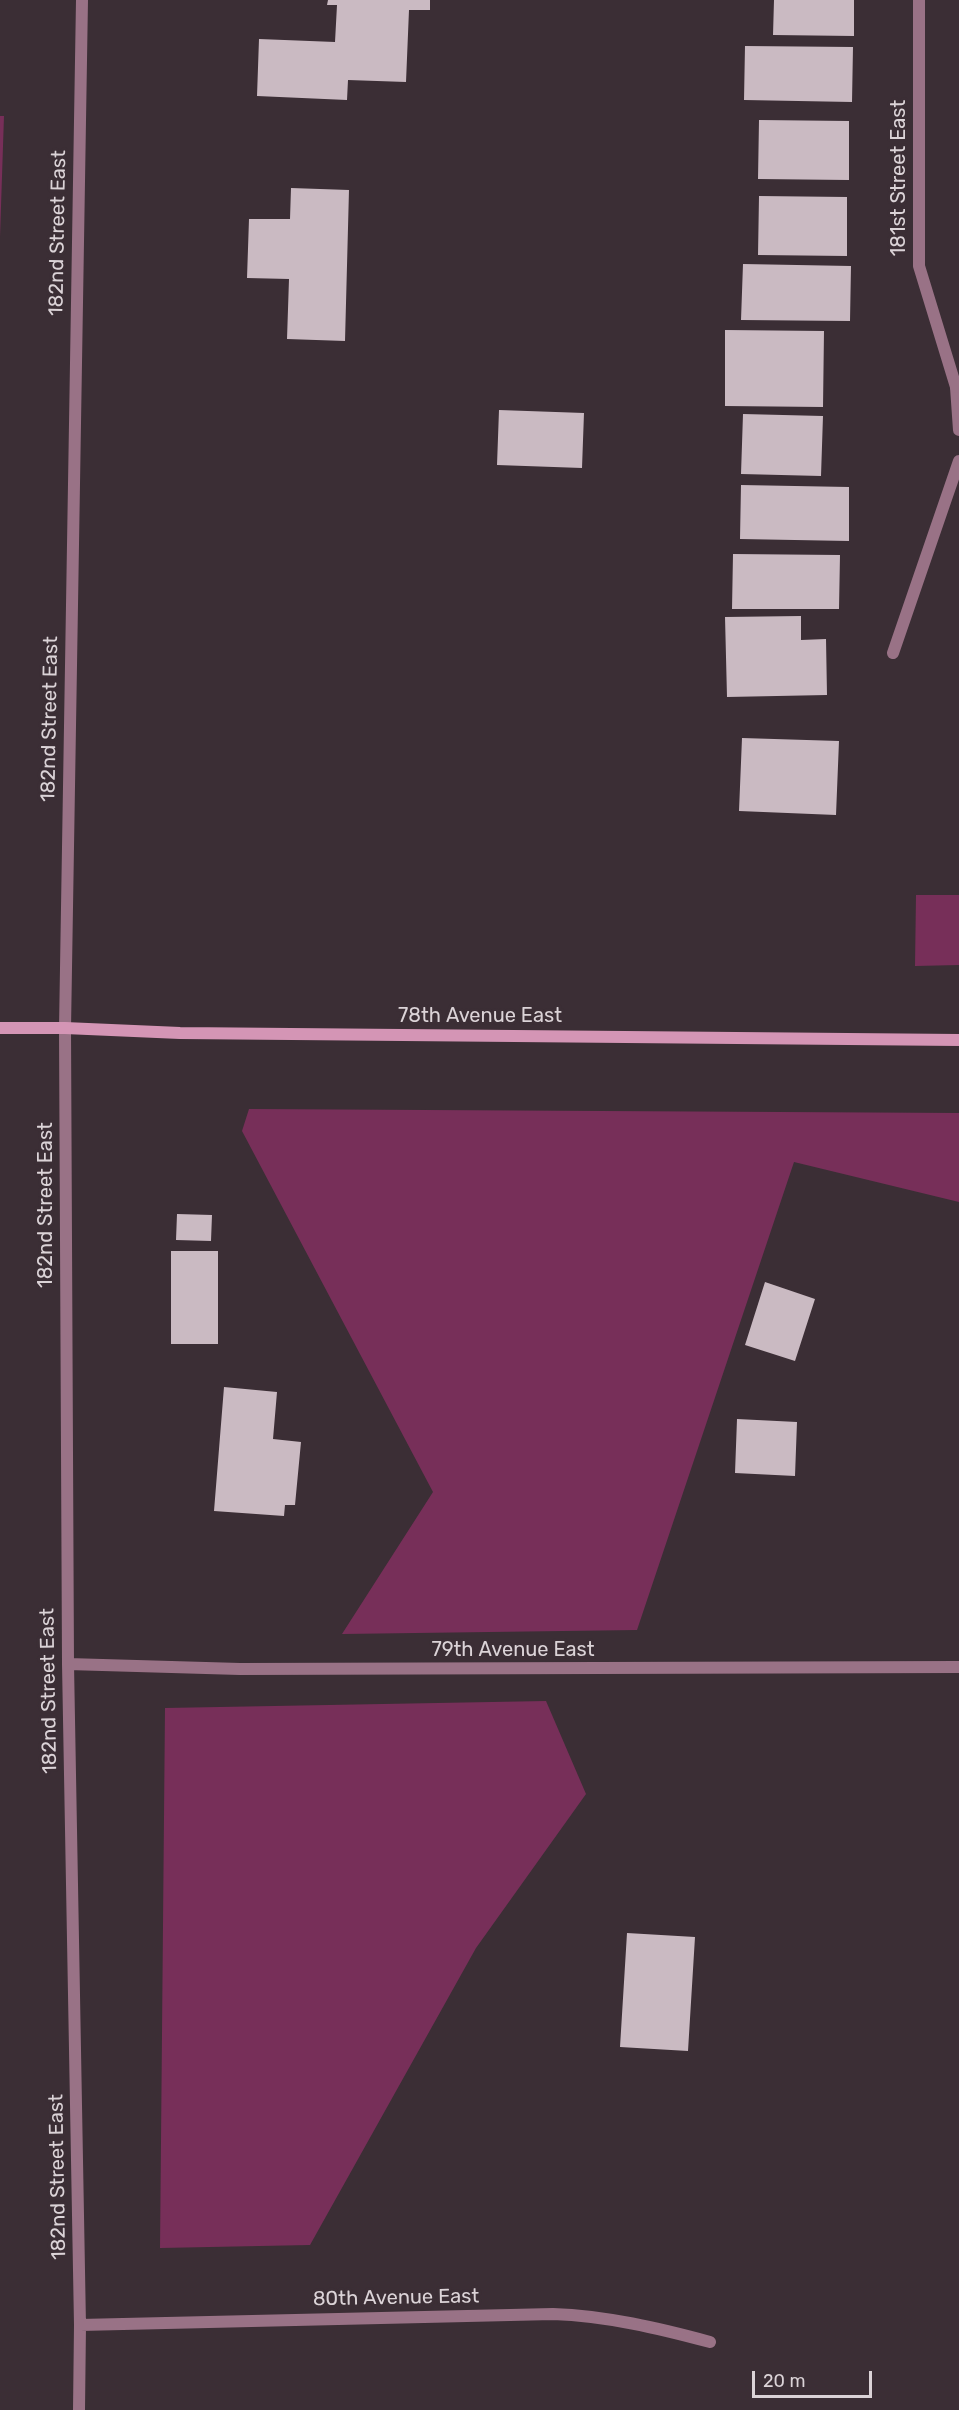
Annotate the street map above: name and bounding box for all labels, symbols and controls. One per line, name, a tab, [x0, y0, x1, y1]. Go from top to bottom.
street label: 181st Street East	[887, 100, 911, 256]
street label: 182nd Street East	[45, 150, 71, 316]
street label: 182nd Street East	[37, 636, 63, 802]
street label: 78th Avenue East	[398, 1004, 562, 1028]
street label: 182nd Street East	[34, 1122, 58, 1288]
street label: 182nd Street East	[36, 1608, 62, 1774]
street label: 79th Avenue East	[431, 1638, 595, 1662]
street label: 182nd Street East	[45, 2094, 71, 2260]
street label: 80th Avenue East	[313, 2285, 479, 2311]
scale bar	[755, 2359, 875, 2397]
text: 20 m	[763, 2370, 805, 2392]

